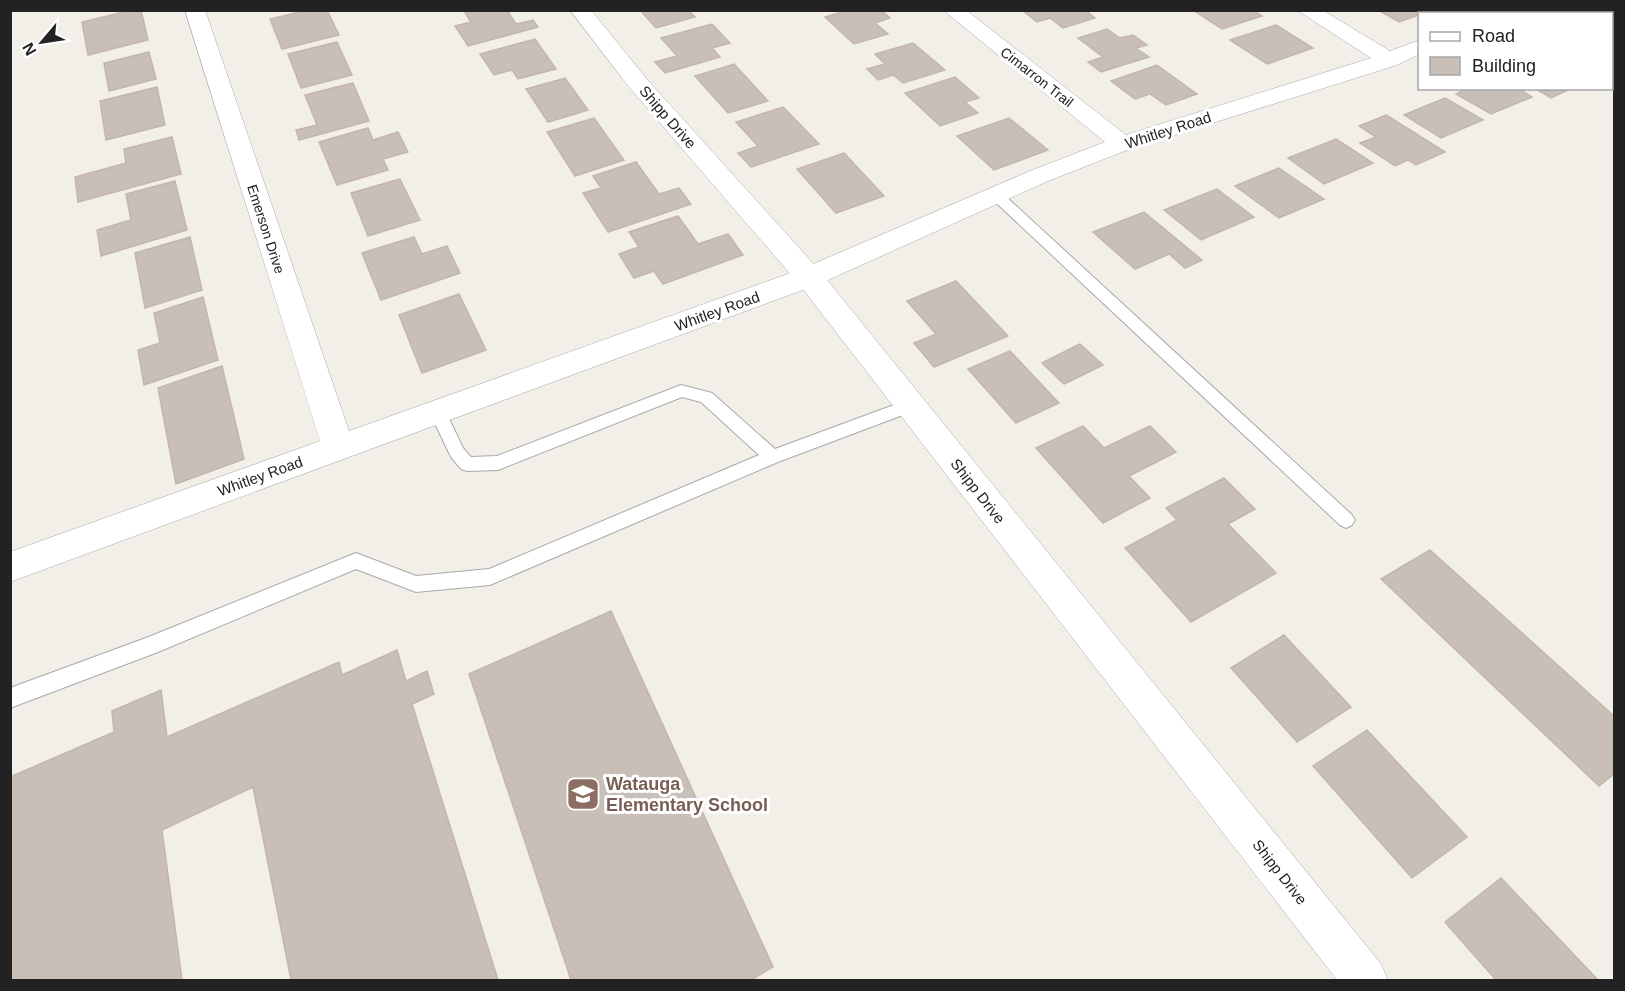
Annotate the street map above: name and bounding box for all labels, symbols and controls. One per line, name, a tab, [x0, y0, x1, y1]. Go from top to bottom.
north arrow	[12, 12, 72, 72]
legend	[1418, 12, 1613, 90]
text: Road	[1472, 26, 1515, 46]
text: N	[19, 40, 40, 58]
street label: Cimarron Trail	[997, 44, 1077, 110]
text: Building	[1472, 56, 1536, 76]
street label: Shipp Drive	[636, 82, 700, 152]
street label: Whitley Road	[1123, 108, 1213, 152]
street label: Emerson Drive	[244, 182, 288, 276]
street label: Whitley Road	[672, 288, 762, 334]
street label: Whitley Road	[215, 453, 305, 499]
street label: Shipp Drive	[947, 455, 1009, 527]
place label: Watauga Elementary School	[606, 774, 768, 815]
school or university icon: Watauga Elementary School	[565, 776, 601, 812]
street label: Shipp Drive	[1249, 836, 1311, 908]

